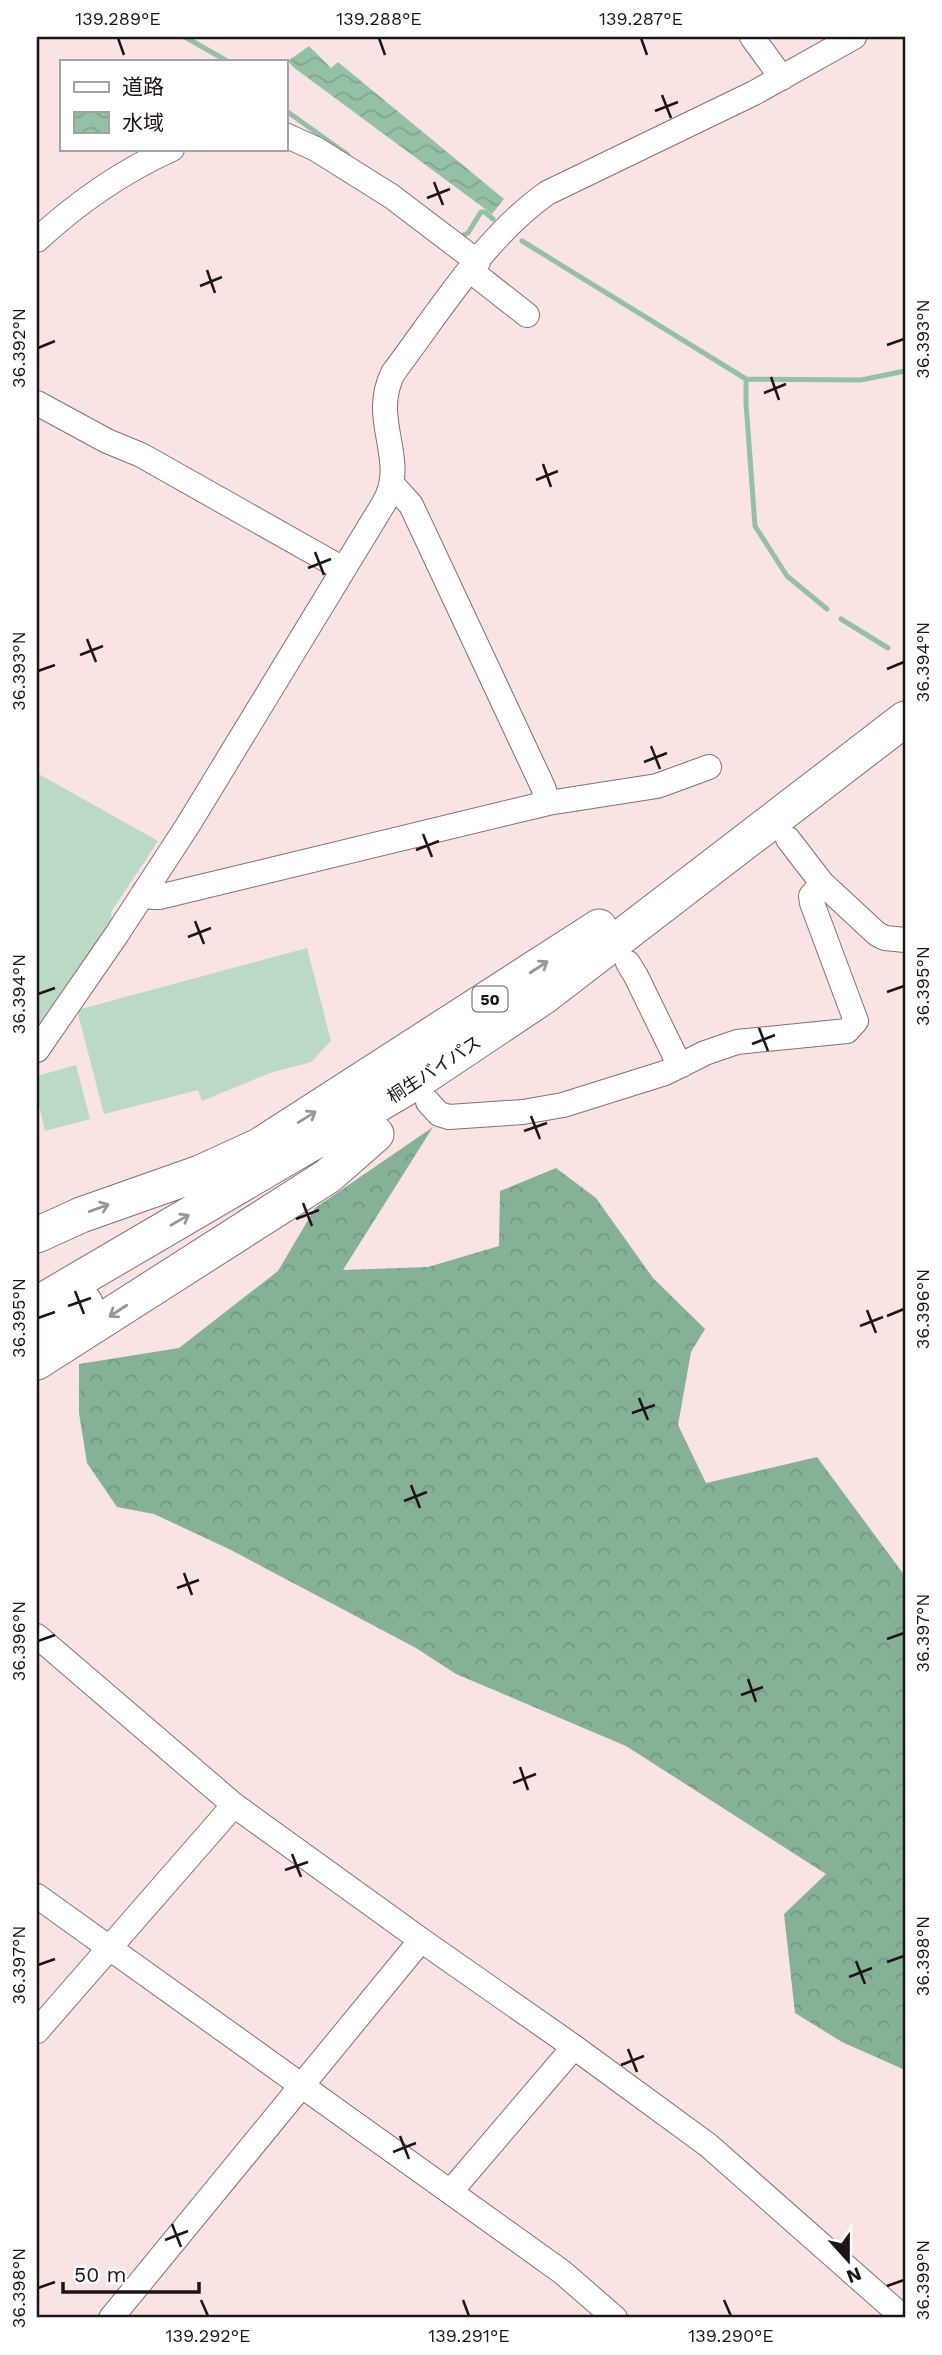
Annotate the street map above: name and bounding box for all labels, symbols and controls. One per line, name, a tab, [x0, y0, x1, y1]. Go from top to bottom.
text: 139.289°E	[75, 8, 161, 29]
text: 139.288°E	[336, 8, 422, 29]
text: 139.287°E	[599, 8, 683, 29]
legend	[60, 60, 287, 150]
text: 道路	[122, 74, 164, 99]
text: 水域	[122, 110, 164, 135]
text: 36.393°N	[912, 299, 933, 379]
text: 36.392°N	[8, 308, 29, 388]
text: 36.394°N	[912, 622, 933, 702]
text: 36.393°N	[8, 631, 29, 711]
text: 36.395°N	[912, 946, 933, 1026]
text: 36.394°N	[8, 954, 29, 1034]
one-way arrow	[529, 960, 548, 974]
road number: 50	[472, 987, 508, 1012]
street label: 桐生バイパス	[383, 1031, 485, 1107]
one-way arrow	[296, 1109, 316, 1123]
one-way arrow	[88, 1201, 110, 1213]
one-way arrow	[170, 1213, 190, 1227]
text: 36.396°N	[912, 1269, 933, 1349]
text: 36.395°N	[8, 1278, 29, 1358]
one-way arrow	[109, 1304, 128, 1319]
text: 36.397°N	[912, 1593, 933, 1673]
text: 36.396°N	[8, 1601, 29, 1681]
text: 36.398°N	[912, 1916, 933, 1996]
text: 36.397°N	[8, 1925, 29, 2005]
north arrow	[813, 2226, 883, 2296]
text: 36.399°N	[912, 2240, 933, 2320]
text: 36.398°N	[8, 2248, 29, 2328]
scale bar	[63, 2250, 200, 2294]
text: 50 m	[74, 2262, 126, 2287]
text: N	[843, 2262, 865, 2289]
text: 139.292°E	[165, 2325, 251, 2346]
text: 139.291°E	[428, 2325, 510, 2346]
text: 139.290°E	[688, 2325, 774, 2346]

